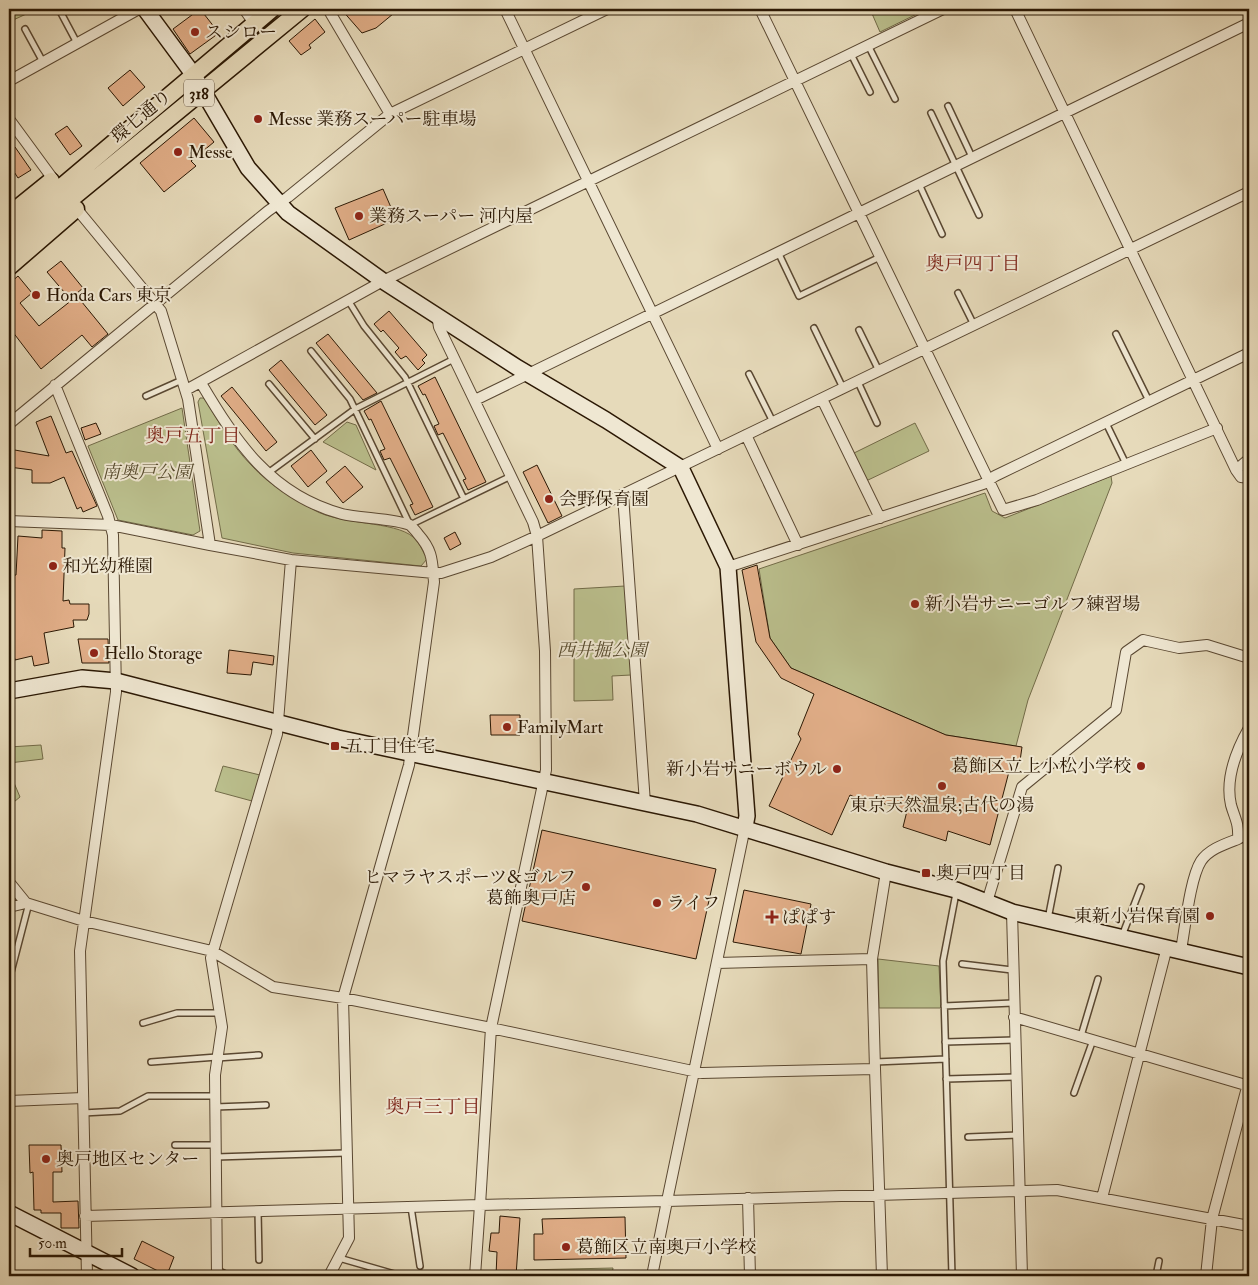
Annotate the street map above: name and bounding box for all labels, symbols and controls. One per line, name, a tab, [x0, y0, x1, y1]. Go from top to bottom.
place label: スシロー	[205, 21, 277, 44]
marker: スシロー	[189, 26, 201, 38]
road number: 318	[184, 80, 214, 106]
street label: 環七通り	[106, 84, 176, 148]
place label: Messe 業務スーパー駐車場	[268, 108, 477, 131]
marker: Messe 業務スーパー駐車場	[252, 113, 264, 125]
place label: Messe	[188, 141, 233, 164]
marker: Messe	[172, 146, 184, 158]
place label: 業務スーパー 河内屋	[369, 205, 533, 228]
marker: 業務スーパー 河内屋	[353, 210, 365, 222]
district label: 奥戸四丁目	[925, 252, 1021, 276]
place label: Honda Cars 東京	[46, 284, 172, 307]
marker: Honda Cars 東京	[30, 289, 42, 301]
district label: 奥戸五丁目	[145, 424, 241, 448]
park label: 南奥戸公園	[102, 461, 195, 484]
place label: 会野保育園	[559, 488, 649, 511]
marker: 会野保育園	[543, 493, 555, 505]
place label: 和光幼稚園	[63, 555, 153, 578]
marker: 和光幼稚園	[47, 560, 59, 572]
place label: 新小岩サニーゴルフ練習場	[925, 593, 1140, 616]
marker: 新小岩サニーゴルフ練習場	[909, 598, 921, 610]
park label: 西井掘公園	[557, 639, 650, 662]
place label: Hello Storage	[104, 642, 203, 665]
marker: Hello Storage	[88, 647, 100, 659]
place label: FamilyMart	[517, 716, 603, 739]
marker: FamilyMart	[501, 721, 513, 733]
place label: 五丁目住宅	[345, 735, 435, 758]
marker: 五丁目住宅	[329, 740, 341, 752]
place label: 葛飾区立上小松小学校	[951, 755, 1131, 778]
place label: 新小岩サニーボウル	[666, 758, 827, 781]
marker: 葛飾区立上小松小学校	[1135, 760, 1147, 772]
marker: 新小岩サニーボウル	[831, 763, 843, 775]
marker: 東京天然温泉;古代の湯	[936, 780, 948, 792]
place label: 東京天然温泉;古代の湯	[850, 794, 1034, 817]
place label: 奥戸四丁目	[936, 862, 1026, 885]
place label: ヒマラヤスポーツ&ゴルフ 葛飾奥戸店	[364, 866, 576, 910]
marker: 奥戸四丁目	[920, 867, 932, 879]
marker: ヒマラヤスポーツ&ゴルフ 葛飾奥戸店	[580, 881, 592, 893]
place label: ライフ	[667, 892, 720, 915]
marker: ライフ	[651, 897, 663, 909]
place label: 東新小岩保育園	[1074, 905, 1200, 928]
place label: ぱぱす	[782, 906, 836, 929]
marker: 東新小岩保育園	[1204, 910, 1216, 922]
marker: ぱぱす	[766, 911, 778, 923]
district label: 奥戸三丁目	[385, 1095, 481, 1119]
place label: 奥戸地区センター	[56, 1148, 199, 1171]
marker: 奥戸地区センター	[40, 1153, 52, 1165]
scale bar	[30, 1225, 122, 1257]
text: 50 m	[38, 1234, 67, 1253]
place label: 葛飾区立南奥戸小学校	[576, 1236, 756, 1259]
marker: 葛飾区立南奥戸小学校	[560, 1241, 572, 1253]

